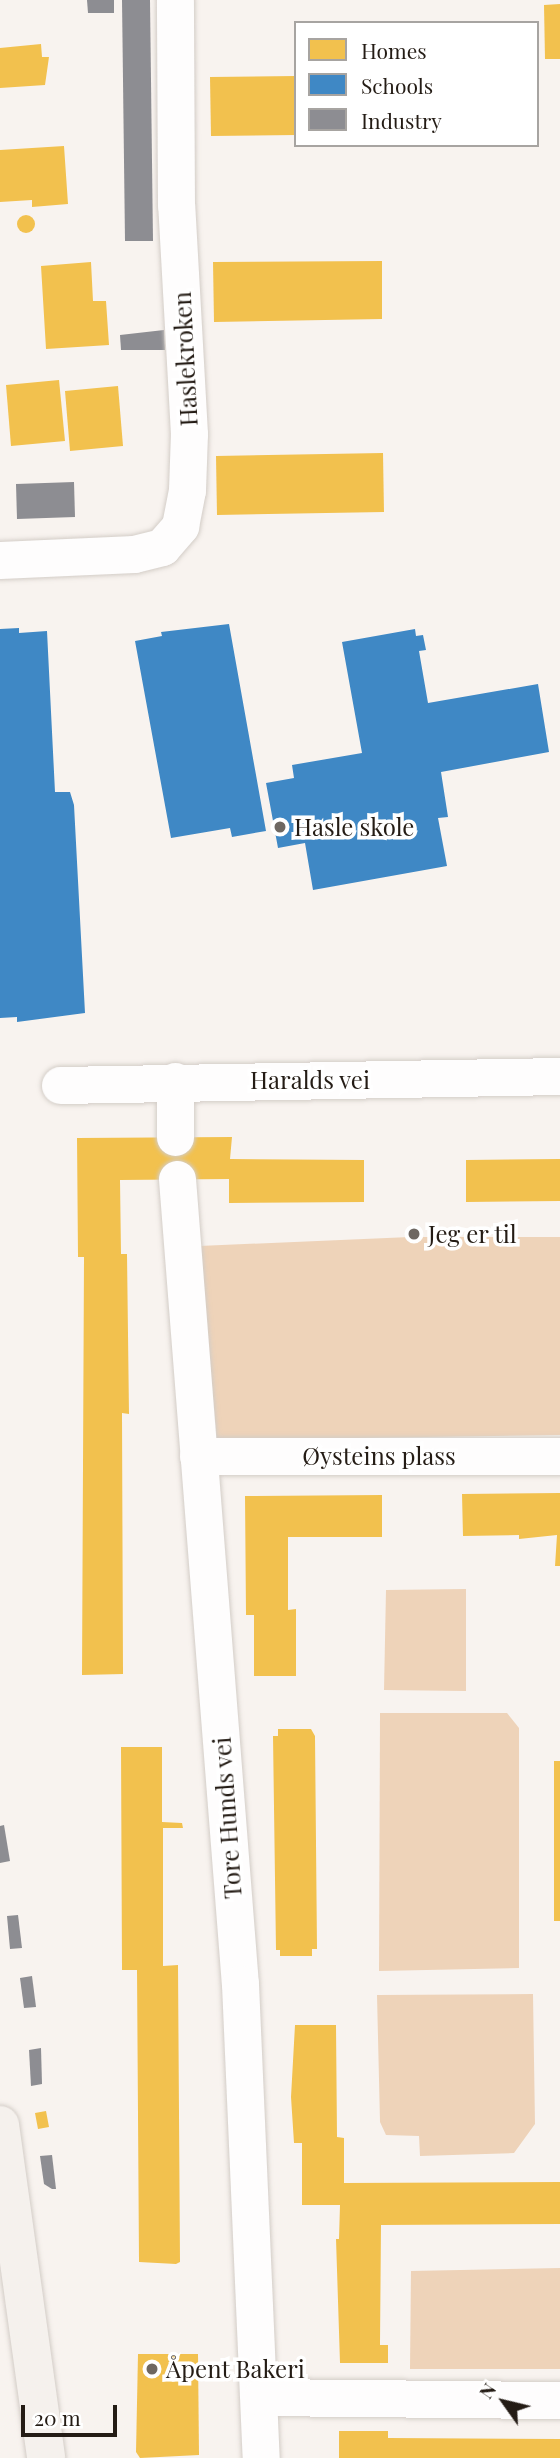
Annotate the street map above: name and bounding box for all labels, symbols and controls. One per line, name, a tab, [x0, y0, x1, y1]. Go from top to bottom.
legend	[294, 21, 539, 147]
text: Homes	[361, 36, 427, 64]
text: Schools	[361, 71, 433, 99]
text: Industry	[361, 106, 442, 134]
street label: Haslekroken	[167, 291, 203, 427]
place label: Hasle skole	[294, 813, 414, 841]
marker: Hasle skole	[272, 819, 288, 835]
street label: Haralds vei	[250, 1066, 370, 1094]
place label: Jeg er til	[428, 1220, 517, 1248]
marker: Jeg er til	[406, 1226, 422, 1242]
street label: Øysteins plass	[302, 1442, 456, 1470]
street label: Tore Hunds vei	[207, 1736, 247, 1900]
place label: Åpent Bakeri	[166, 2355, 305, 2383]
marker: Åpent Bakeri	[144, 2361, 160, 2377]
north arrow	[469, 2367, 539, 2437]
text: N	[472, 2377, 501, 2403]
scale bar	[24, 2392, 121, 2436]
text: 20 m	[34, 2403, 81, 2431]

